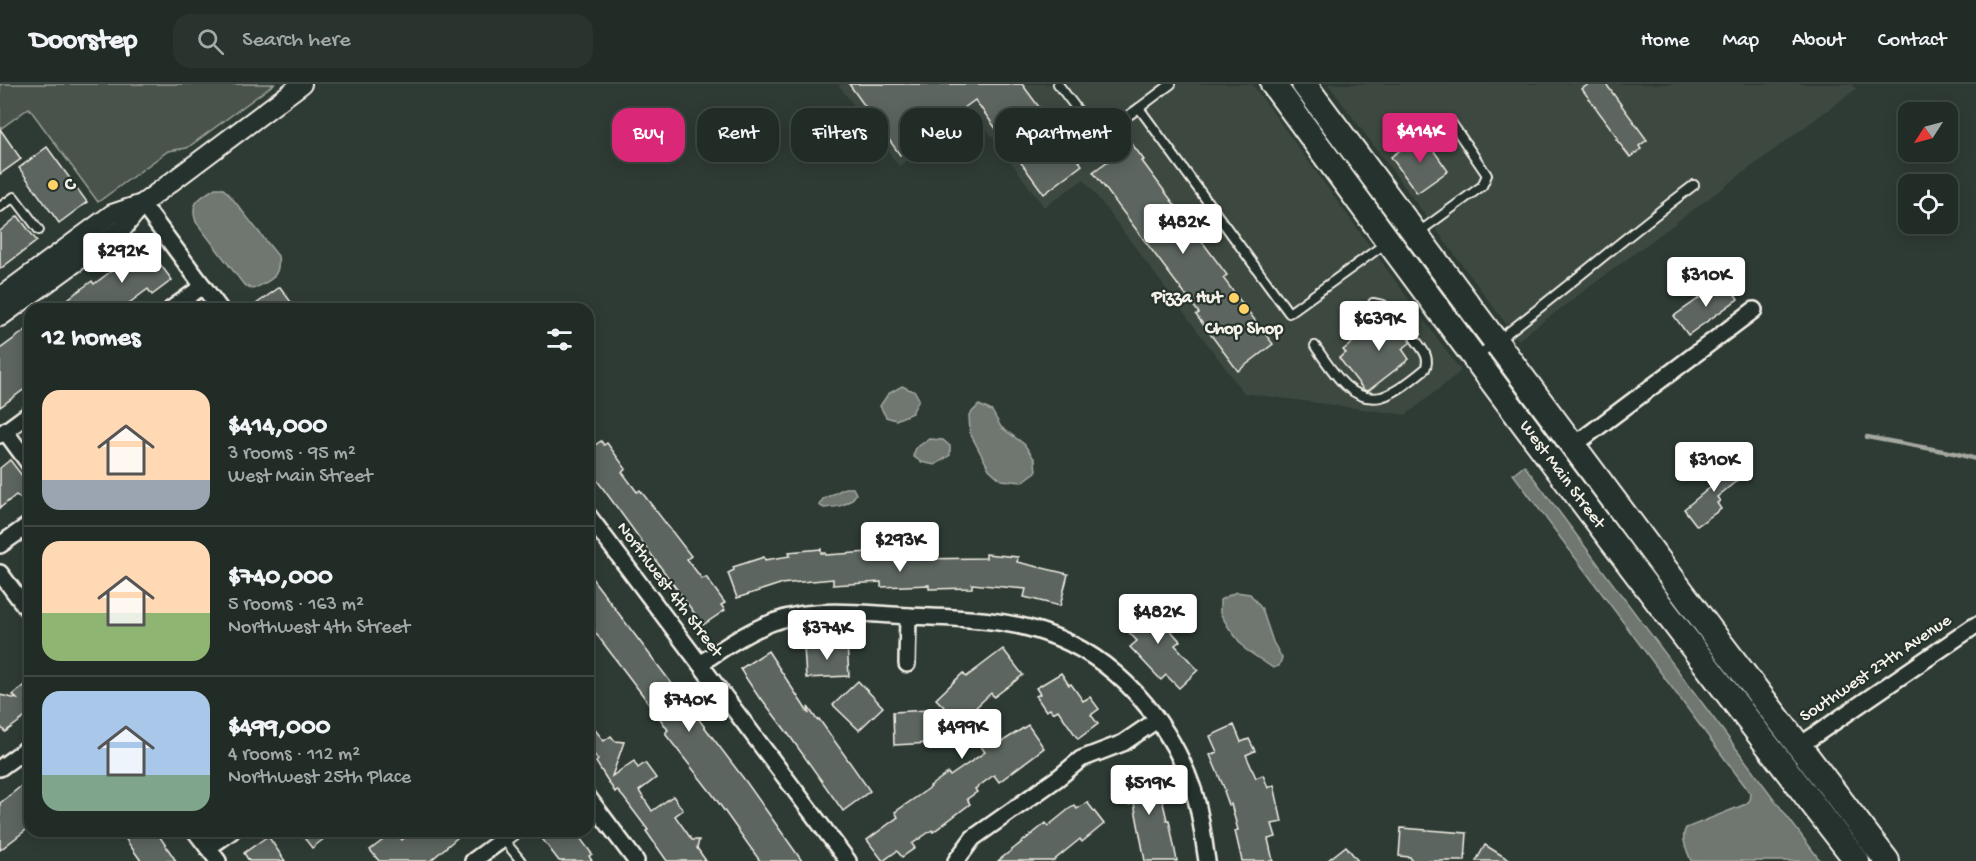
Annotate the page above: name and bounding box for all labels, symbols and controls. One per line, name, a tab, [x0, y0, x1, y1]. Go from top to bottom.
search box	[173, 14, 593, 68]
text: Doorstep	[30, 25, 137, 58]
icon: search	[194, 25, 227, 58]
text: Search here	[242, 28, 351, 54]
text: Home	[1641, 29, 1689, 54]
text: Map	[1722, 29, 1759, 54]
text: About	[1792, 29, 1845, 54]
text: Contact	[1878, 29, 1946, 54]
north arrow	[1898, 102, 1958, 162]
map controls	[1898, 102, 1958, 234]
chip: Buy	[612, 108, 685, 162]
chip: Rent	[697, 108, 779, 162]
chip: Filters	[791, 108, 888, 162]
chip: New	[900, 108, 983, 162]
chip: Apartment	[995, 108, 1131, 162]
pin: $414K	[1378, 113, 1462, 164]
text: $414K	[1396, 121, 1444, 144]
button: locate	[1898, 174, 1958, 234]
place label: C	[64, 175, 77, 196]
marker: C	[46, 178, 60, 192]
pin: $482K	[1141, 204, 1225, 255]
text: $482K	[1158, 212, 1208, 235]
pin: $292K	[80, 233, 164, 284]
text: $292K	[97, 241, 147, 264]
pin: $310K	[1664, 257, 1748, 308]
text: $310K	[1681, 265, 1731, 288]
place label: Pizza Hut	[1151, 288, 1224, 309]
marker: Pizza Hut	[1227, 291, 1241, 305]
pin: $639K	[1337, 301, 1421, 352]
marker: Chop Shop	[1237, 302, 1251, 316]
text: $639K	[1354, 309, 1404, 332]
place label: Chop Shop	[1204, 319, 1283, 340]
icon: filters	[543, 323, 576, 356]
text: 12 homes	[42, 324, 140, 355]
text: $414,000	[228, 412, 327, 443]
icon: home	[90, 414, 162, 486]
street label: West Main Street	[1515, 416, 1610, 534]
pin: $310K	[1672, 442, 1756, 493]
text: 3 rooms · 95 m²	[228, 443, 356, 466]
text: $310K	[1689, 450, 1739, 473]
text: West Main Street	[228, 466, 372, 489]
street label: Northwest 4th Street	[611, 518, 728, 663]
pin: $293K	[858, 522, 942, 573]
text: $293K	[875, 530, 925, 553]
text: $740,000	[228, 563, 333, 594]
icon: home	[90, 565, 162, 637]
text: 5 rooms · 163 m²	[228, 594, 364, 617]
pin: $482K	[1116, 594, 1200, 645]
text: $482K	[1133, 602, 1183, 625]
pin: $374K	[785, 610, 869, 661]
street label: Southwest 27th Avenue	[1796, 610, 1956, 728]
text: Northwest 4th Street	[228, 617, 410, 640]
text: $374K	[802, 618, 852, 641]
pin: $740K	[647, 682, 731, 733]
text: $740K	[663, 690, 715, 713]
pin: $499K	[920, 709, 1004, 760]
text: $499,000	[228, 713, 331, 744]
icon: home	[90, 715, 162, 787]
text: $499K	[937, 717, 987, 740]
text: 4 rooms · 112 m²	[228, 744, 360, 767]
pin: $519K	[1107, 765, 1191, 816]
text: Northwest 25th Place	[228, 767, 411, 790]
text: $519K	[1125, 773, 1173, 796]

